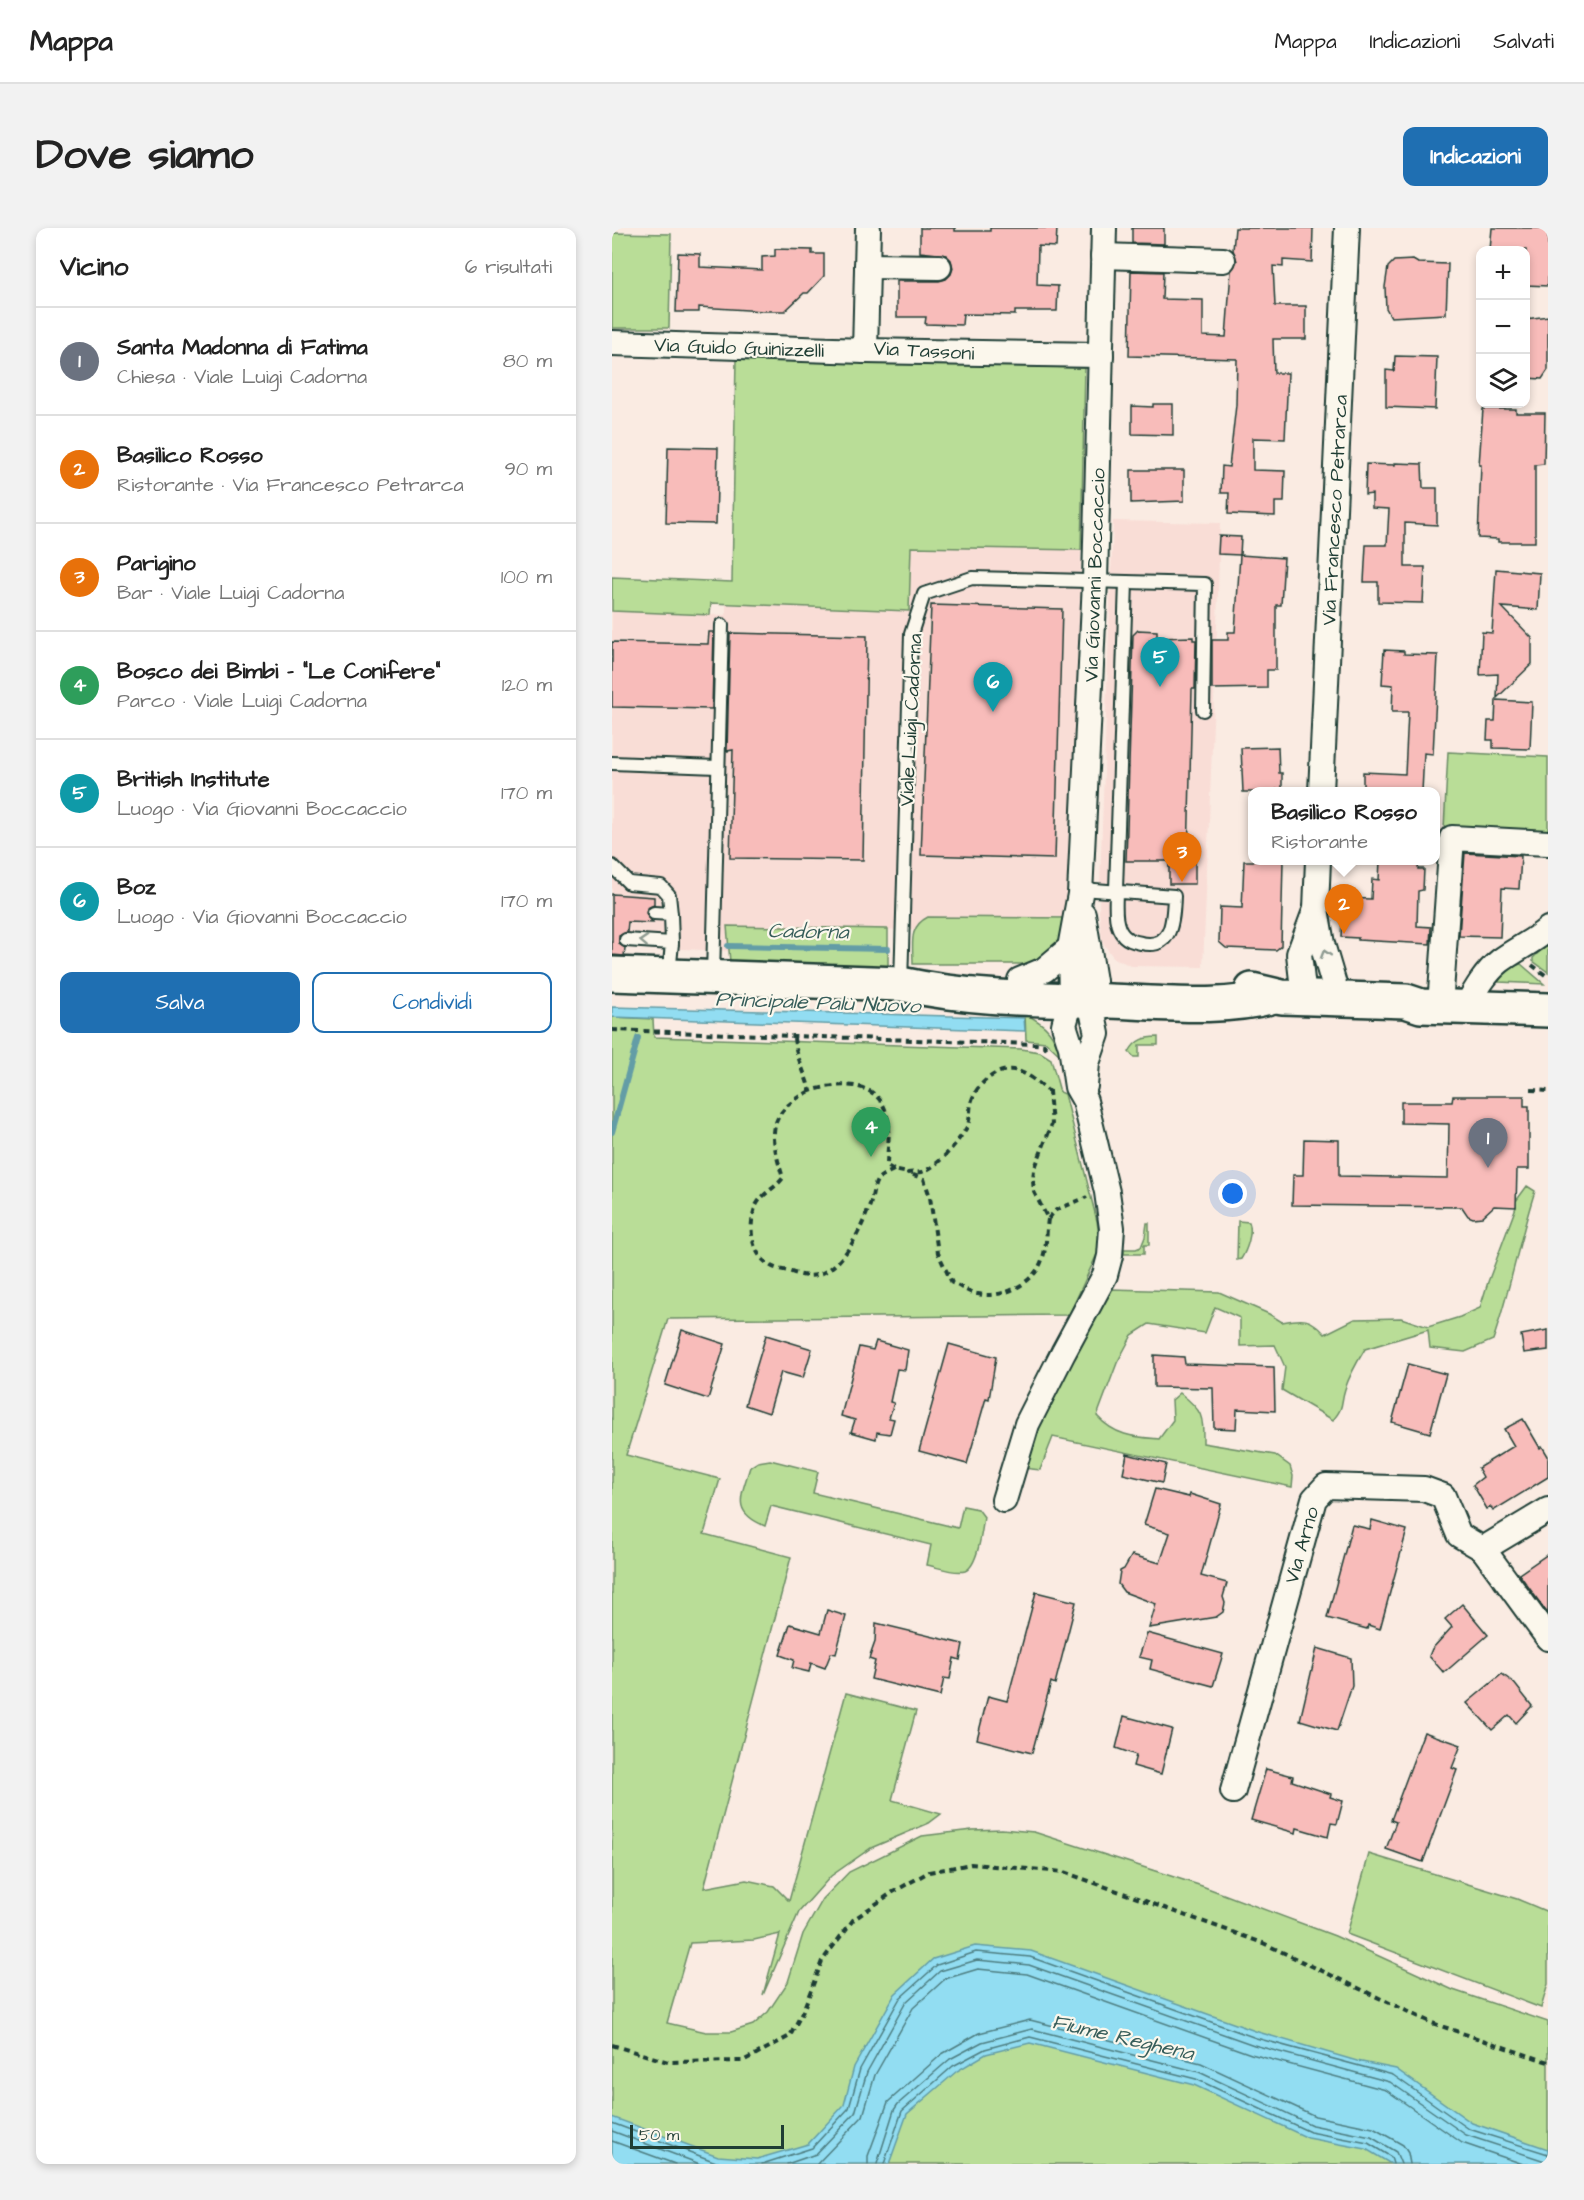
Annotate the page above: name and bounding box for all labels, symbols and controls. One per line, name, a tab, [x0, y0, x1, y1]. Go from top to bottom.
text: Mappa	[30, 22, 113, 61]
text: Mappa	[1274, 27, 1337, 56]
text: Indicazioni	[1370, 27, 1460, 56]
text: Salvati	[1493, 27, 1554, 56]
text: Dove siamo	[36, 127, 253, 185]
button: Indicazioni	[1403, 127, 1548, 186]
map controls	[1476, 246, 1530, 408]
button: +	[1476, 246, 1530, 300]
text: Vicino	[60, 249, 128, 285]
text: 6 risultati	[465, 253, 552, 281]
button: −	[1476, 300, 1530, 354]
street label: Via Guido Guinizzelli	[653, 331, 825, 365]
text: Santa Madonna di Fatima	[117, 332, 368, 363]
street label: Via Tassoni	[873, 334, 975, 368]
text: 1	[78, 347, 81, 375]
text: 80 m	[503, 347, 552, 375]
button: layers	[1476, 354, 1530, 408]
text: Chiesa · Viale Luigi Cadorna	[117, 363, 367, 391]
street label: Via Francesco Petrarca	[1315, 394, 1355, 626]
text: Basilico Rosso	[117, 440, 263, 471]
text: 2	[74, 455, 85, 483]
text: 90 m	[504, 455, 552, 483]
street label: Via Giovanni Boccaccio	[1077, 468, 1113, 682]
text: Ristorante · Via Francesco Petrarca	[117, 471, 464, 499]
text: Parigino	[117, 548, 196, 579]
text: 3	[74, 563, 85, 591]
text: 100 m	[501, 563, 552, 591]
text: Bar · Viale Luigi Cadorna	[117, 579, 344, 607]
street label: Viale Luigi Cadorna	[892, 633, 931, 807]
pin: 5	[1140, 638, 1180, 687]
text: Bosco dei Bimbi - "Le Conifere"	[117, 656, 440, 687]
pin: 6	[974, 662, 1012, 712]
text: 4	[73, 671, 86, 699]
text: 120 m	[502, 671, 552, 699]
text: Parco · Viale Luigi Cadorna	[117, 687, 367, 715]
text: British Institute	[117, 764, 270, 795]
text: 5	[72, 779, 87, 807]
text: 170 m	[501, 779, 552, 807]
popup	[1248, 787, 1440, 865]
text: Luogo · Via Giovanni Boccaccio	[117, 795, 407, 823]
text: Basilico Rosso	[1271, 797, 1417, 828]
text: Ristorante	[1271, 828, 1368, 856]
pin: 3	[1162, 832, 1202, 882]
text: Boz	[117, 872, 156, 903]
pin: 2	[1324, 884, 1364, 934]
text: 6	[73, 887, 86, 915]
text: 170 m	[501, 887, 552, 915]
text: Luogo · Via Giovanni Boccaccio	[117, 903, 407, 931]
water label: Cadorna	[767, 916, 850, 947]
one-way arrow	[640, 935, 649, 948]
one-way arrow	[1320, 949, 1332, 960]
button: Salva	[60, 972, 300, 1033]
button: Condividi	[312, 972, 552, 1033]
water label: Principale Palù Nuovo	[715, 984, 923, 1021]
pin: 4	[852, 1108, 890, 1157]
pin: 1	[1468, 1118, 1508, 1168]
your location	[1218, 1179, 1247, 1208]
street label: Via Arno	[1278, 1504, 1326, 1587]
water label: Fiume Reghena	[1049, 2007, 1198, 2069]
scale bar	[630, 2122, 784, 2150]
text: 50 m	[639, 2124, 679, 2146]

